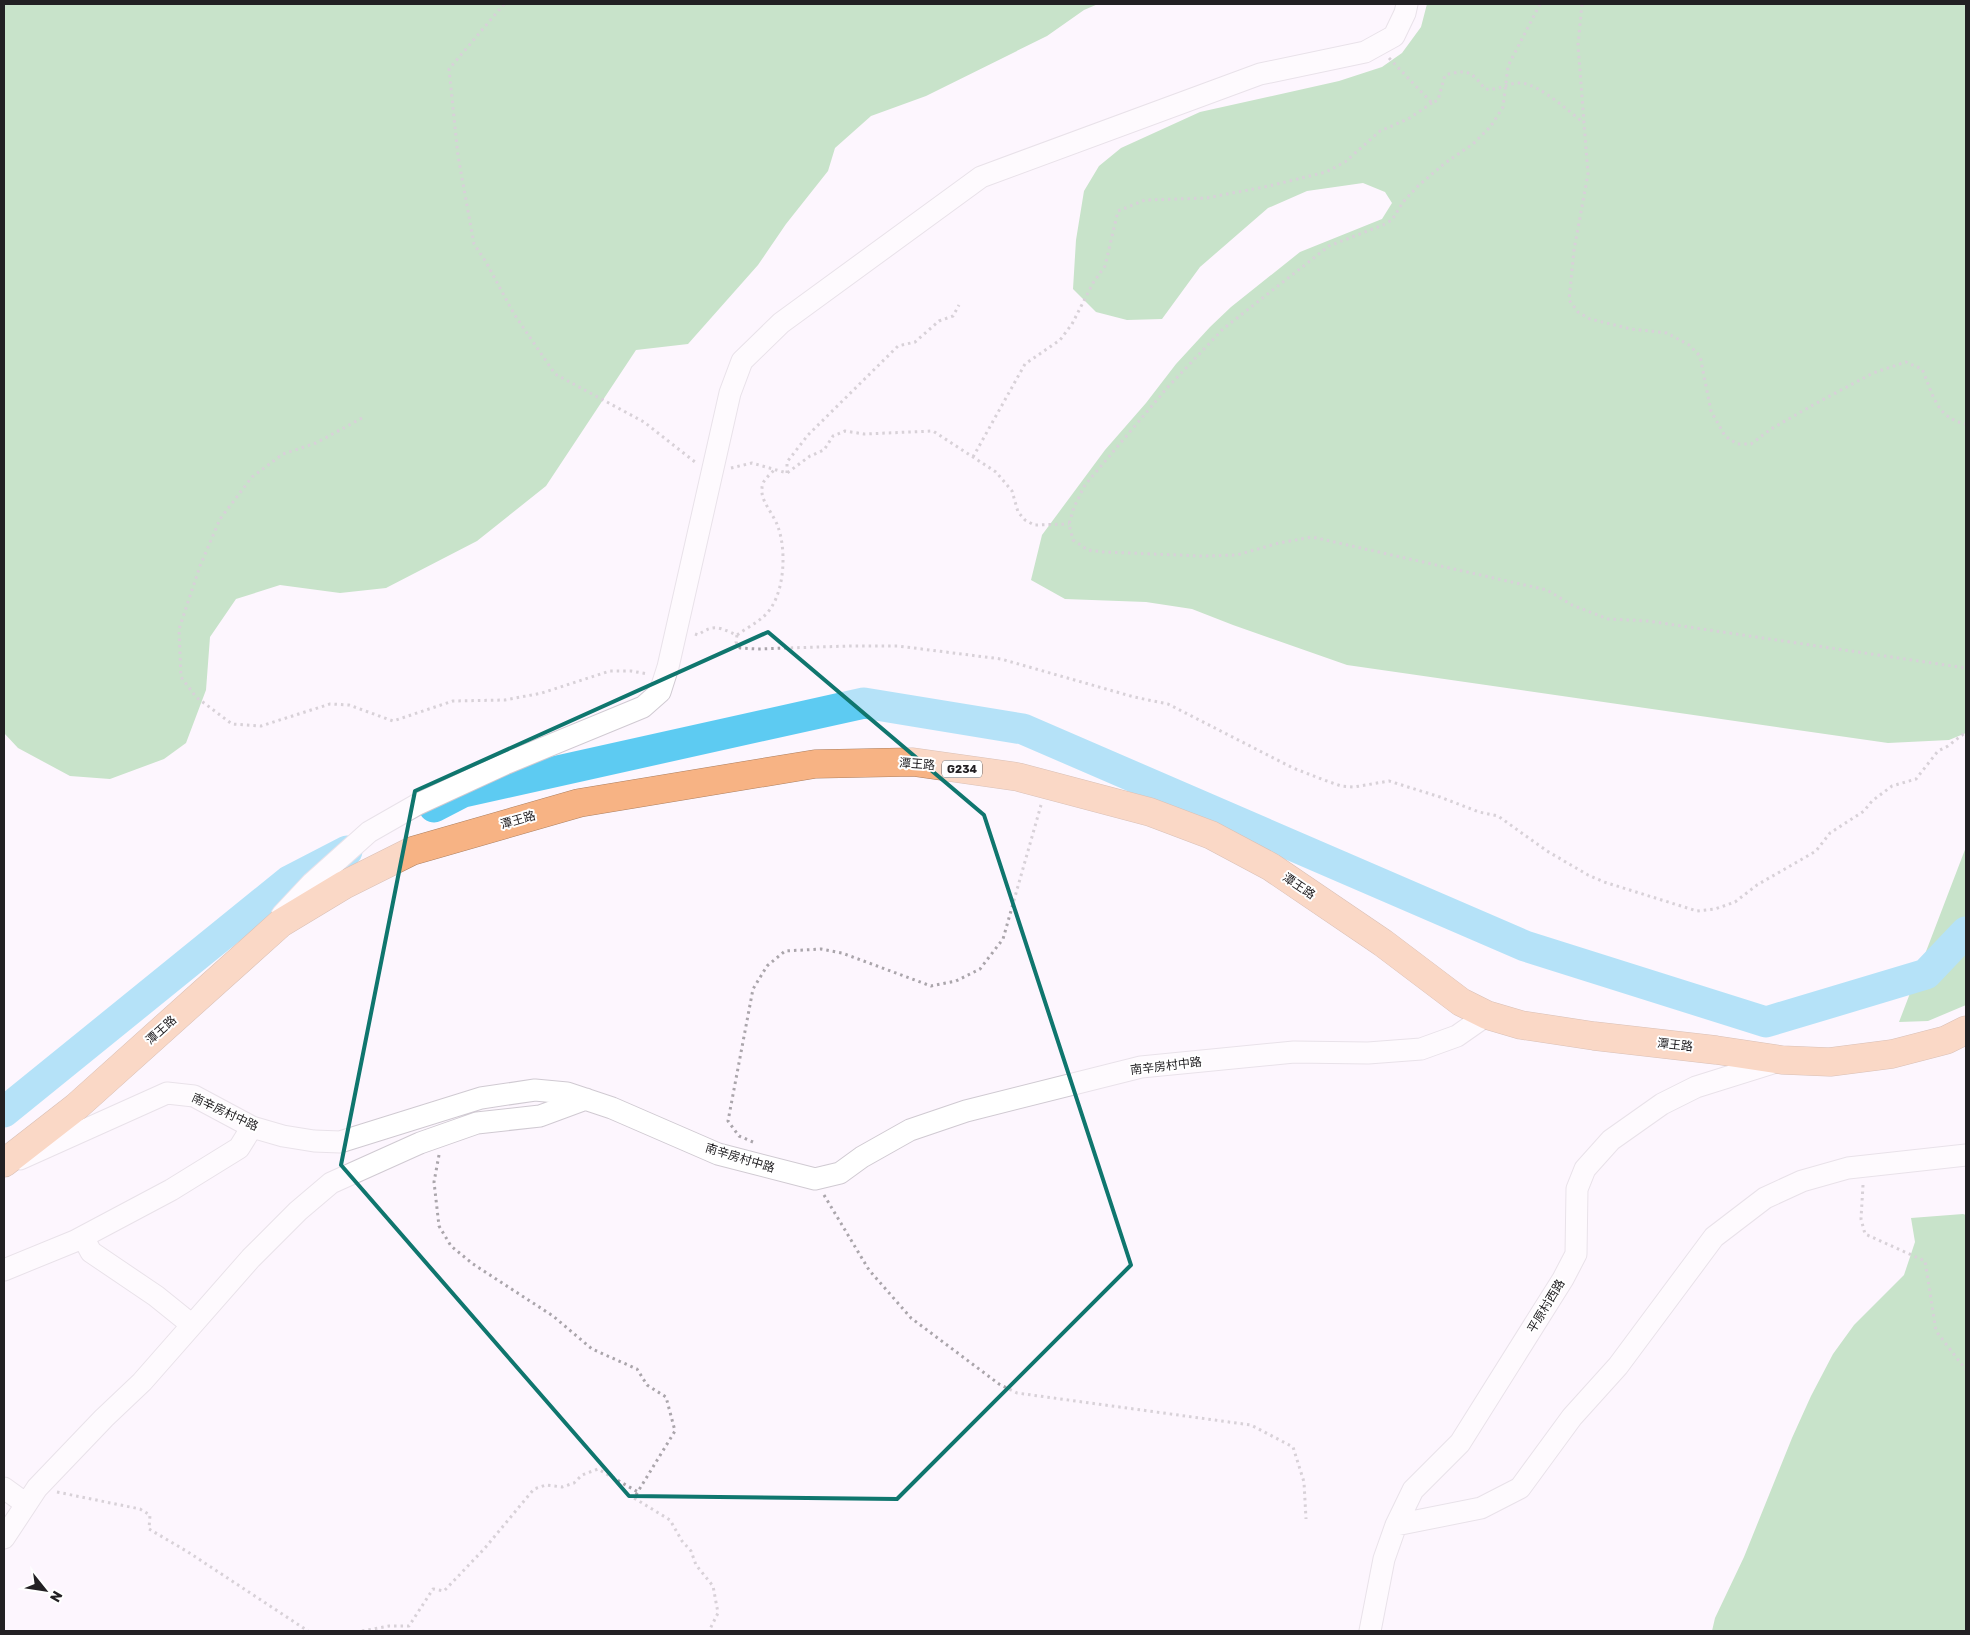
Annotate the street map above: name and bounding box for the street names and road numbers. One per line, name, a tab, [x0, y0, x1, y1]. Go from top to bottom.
street label: 潭王路	[899, 756, 935, 772]
road number: G234	[942, 761, 982, 778]
street label: 潭王路	[499, 808, 537, 832]
street label: 潭王路	[1280, 870, 1318, 902]
street label: 潭王路	[143, 1013, 179, 1047]
street label: 潭王路	[1656, 1036, 1694, 1054]
street label: 南辛房村中路	[1129, 1055, 1203, 1077]
street label: 南辛房村中路	[189, 1090, 261, 1134]
street label: 南辛房村中路	[704, 1141, 776, 1175]
street label: 平原村西路	[1525, 1277, 1567, 1335]

